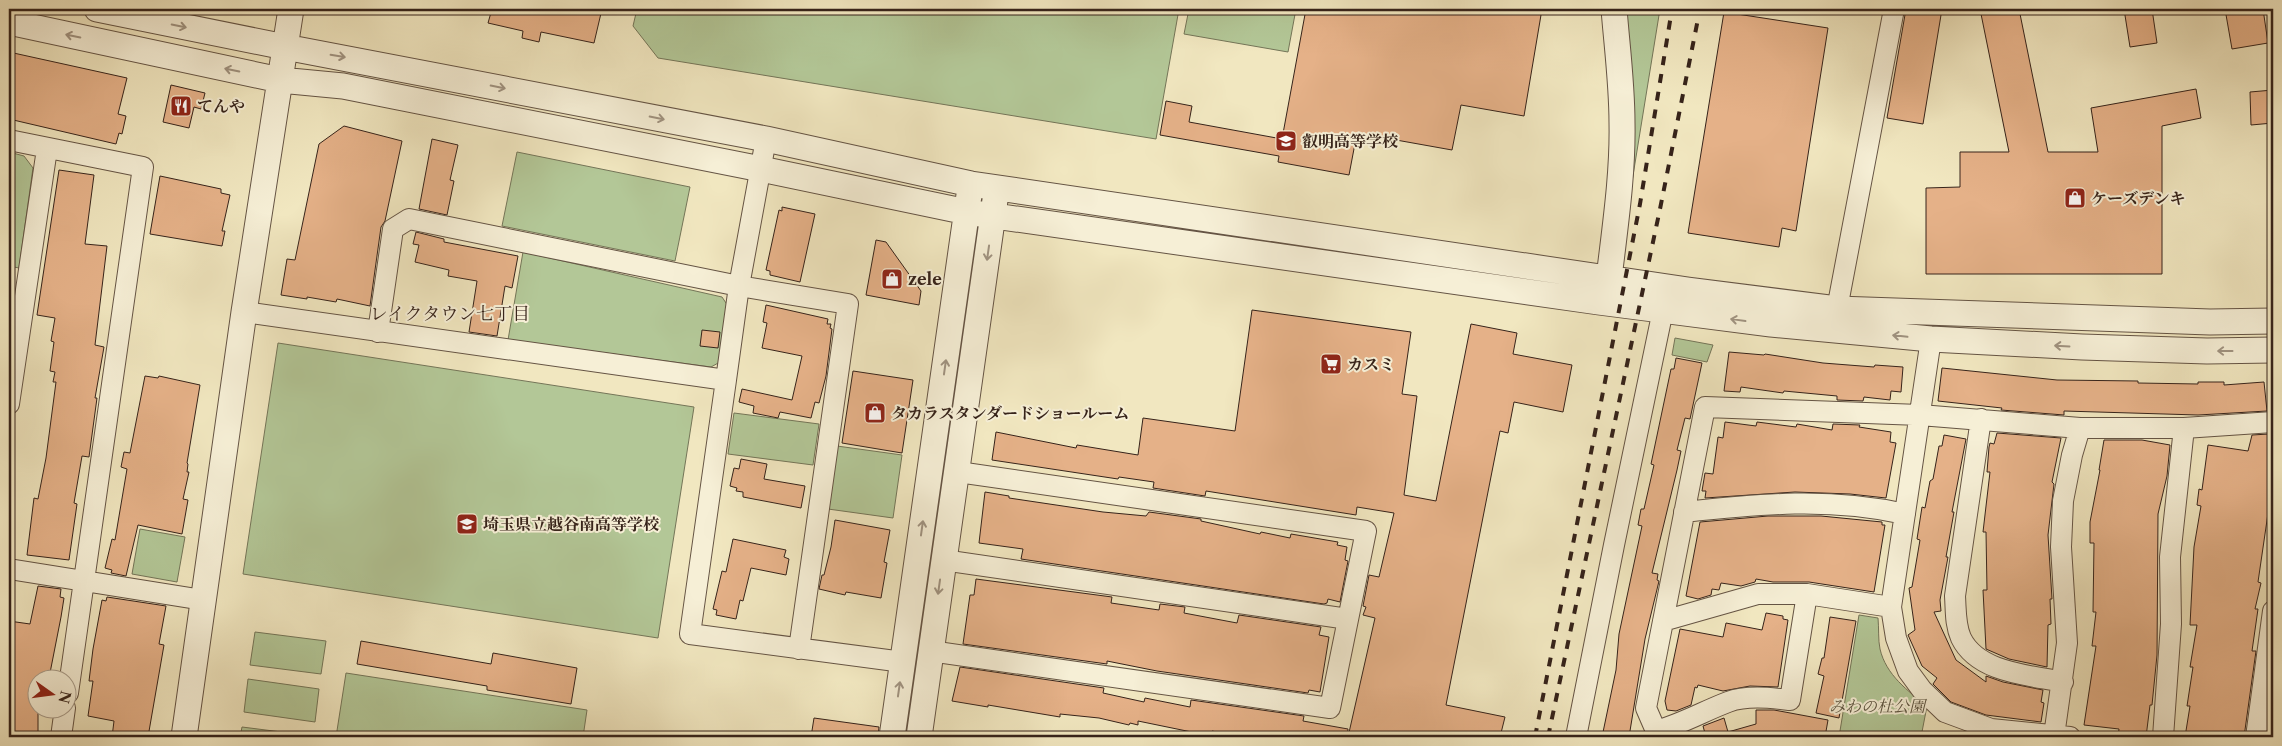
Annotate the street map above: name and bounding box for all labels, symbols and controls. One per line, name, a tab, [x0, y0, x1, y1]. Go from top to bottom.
one-way arrow	[170, 21, 186, 31]
one-way arrow	[66, 31, 82, 40]
one-way arrow	[330, 52, 346, 62]
one-way arrow	[225, 64, 241, 74]
one-way arrow	[489, 83, 505, 92]
restaurant icon: てんや	[169, 94, 193, 118]
place label: てんや	[197, 96, 245, 116]
one-way arrow	[649, 114, 665, 123]
school or university icon: 叡明高等学校	[1274, 129, 1298, 153]
place label: 叡明高等学校	[1302, 131, 1399, 151]
shop icon: ケーズデンキ	[2063, 186, 2087, 210]
place label: ケーズデンキ	[2091, 188, 2186, 208]
one-way arrow	[983, 245, 993, 261]
shop icon: zele	[880, 267, 904, 291]
place label: zele	[908, 269, 942, 289]
district label: レイクタウン七丁目	[370, 303, 530, 325]
one-way arrow	[1731, 315, 1747, 325]
one-way arrow	[1892, 331, 1908, 340]
one-way arrow	[2054, 341, 2070, 350]
one-way arrow	[2217, 346, 2233, 356]
supermarket icon: カスミ	[1319, 352, 1343, 376]
place label: カスミ	[1347, 354, 1395, 374]
one-way arrow	[940, 360, 950, 376]
shop icon: タカラスタンダードショールーム	[863, 401, 887, 425]
place label: タカラスタンダードショールーム	[891, 403, 1129, 423]
school or university icon: 埼玉県立越谷南高等学校	[455, 512, 479, 536]
place label: 埼玉県立越谷南高等学校	[483, 514, 660, 534]
one-way arrow	[917, 520, 927, 536]
one-way arrow	[934, 578, 944, 594]
north arrow	[28, 668, 78, 718]
one-way arrow	[894, 681, 904, 697]
text: N	[54, 689, 75, 705]
park label: みわの杜公園	[1829, 696, 1928, 716]

